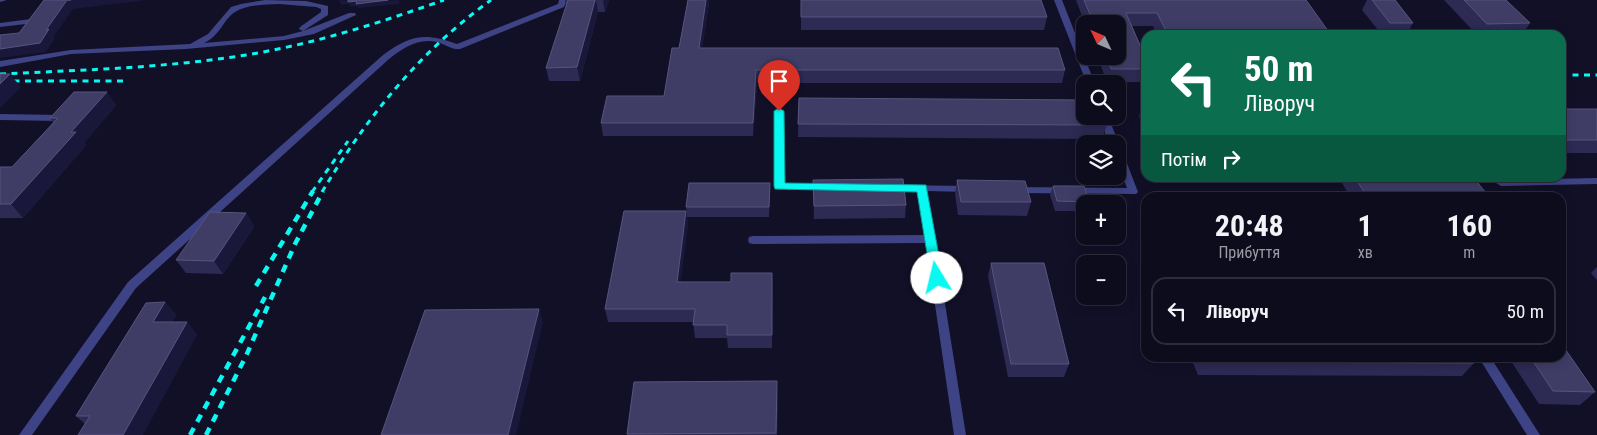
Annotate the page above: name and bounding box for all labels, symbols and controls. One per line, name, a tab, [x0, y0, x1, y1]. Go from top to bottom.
north arrow	[1076, 15, 1126, 65]
map controls	[1076, 15, 1126, 305]
text: 50 m	[1244, 49, 1313, 90]
icon: left	[1161, 50, 1226, 115]
pin	[758, 60, 800, 111]
icon: arrive	[765, 67, 793, 95]
button: search	[1076, 75, 1126, 125]
text: Ліворуч	[1244, 91, 1315, 116]
button: layers	[1076, 135, 1126, 185]
icon: right	[1217, 145, 1245, 173]
text: Потім	[1161, 148, 1207, 171]
button: +	[1076, 195, 1126, 245]
text: 20:48	[1215, 208, 1284, 243]
text: 1	[1358, 208, 1373, 243]
text: 160	[1447, 208, 1492, 243]
text: Прибуття	[1218, 243, 1280, 262]
text: хв	[1358, 243, 1373, 262]
text: m	[1463, 243, 1475, 262]
position arrow	[910, 251, 962, 303]
button: −	[1076, 255, 1126, 305]
icon: left	[1163, 297, 1191, 325]
text: Ліворуч	[1206, 300, 1268, 323]
text: 50 m	[1507, 300, 1544, 323]

